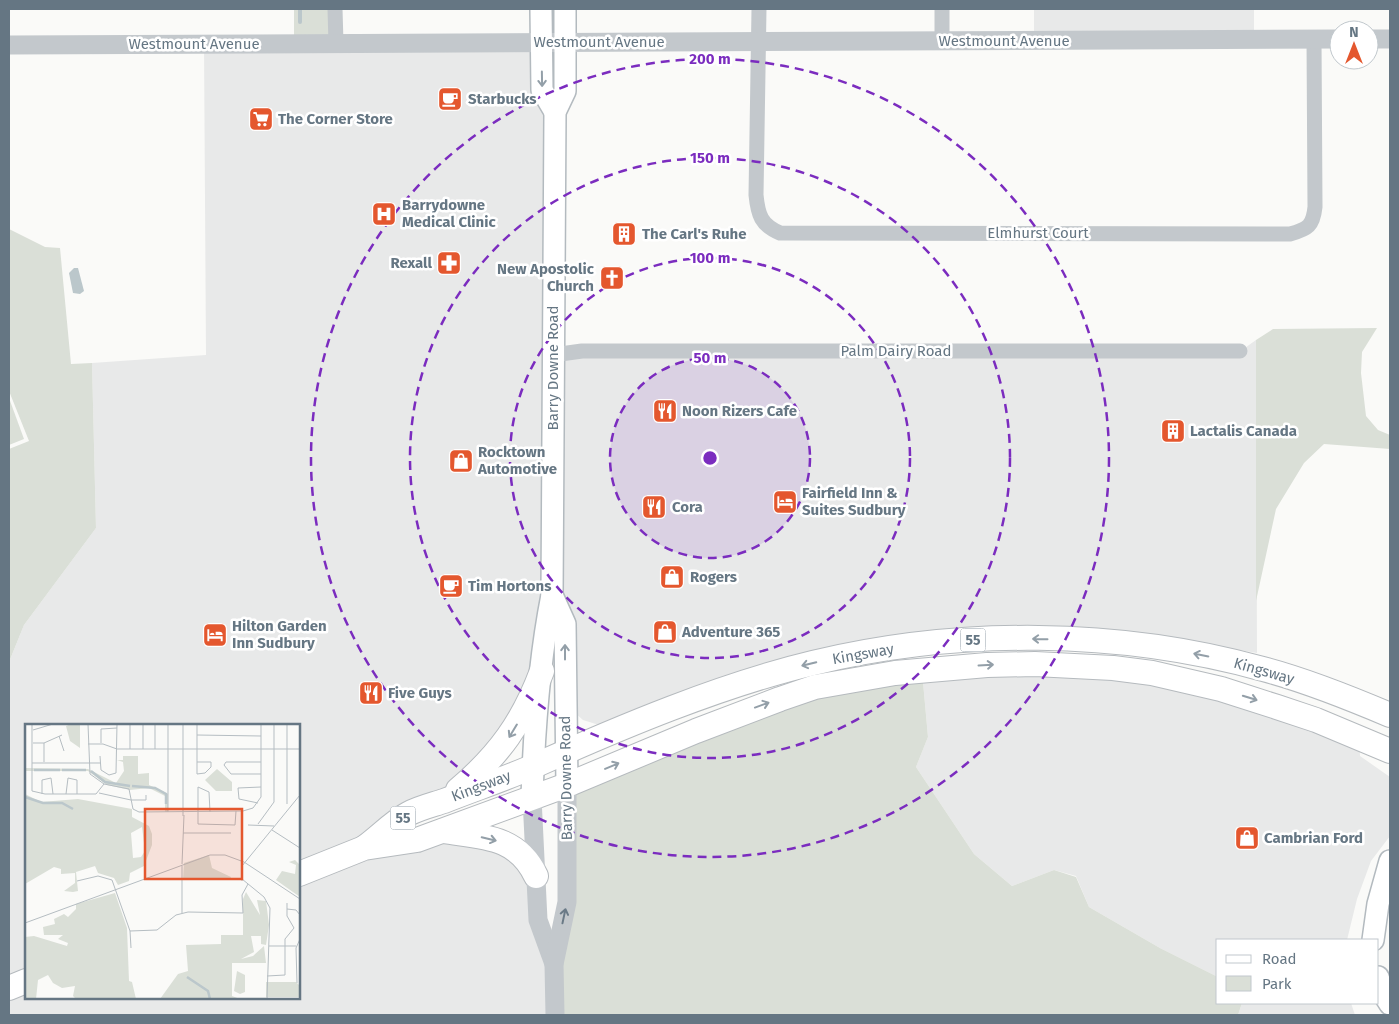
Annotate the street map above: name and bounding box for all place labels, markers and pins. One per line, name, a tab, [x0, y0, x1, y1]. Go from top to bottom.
cafe icon: Starbucks	[437, 86, 463, 112]
place label: Starbucks	[468, 90, 537, 108]
supermarket icon: The Corner Store	[248, 106, 274, 132]
place label: The Corner Store	[278, 110, 393, 128]
place label: Barrydowne Medical Clinic	[402, 196, 496, 231]
hospital icon: Barrydowne Medical Clinic	[371, 201, 397, 227]
building icon: The Carl's Ruhe	[611, 221, 637, 247]
place label: The Carl's Ruhe	[642, 225, 747, 243]
pharmacy icon: Rexall	[436, 250, 462, 276]
place label: Rexall	[390, 254, 433, 272]
place label: New Apostolic Church	[497, 260, 595, 295]
church icon: New Apostolic Church	[599, 265, 625, 291]
restaurant icon: Noon Rizers Cafe	[652, 398, 678, 424]
place label: Noon Rizers Cafe	[682, 402, 797, 420]
building icon: Lactalis Canada	[1160, 418, 1186, 444]
place label: Lactalis Canada	[1190, 422, 1297, 440]
place label: Rocktown Automotive	[477, 443, 557, 478]
shop icon: Rocktown Automotive	[448, 448, 474, 474]
centre of rings	[701, 449, 719, 467]
place label: Fairfield Inn & Suites Sudbury	[802, 484, 906, 519]
hotel icon: Fairfield Inn & Suites Sudbury	[772, 489, 798, 515]
restaurant icon: Cora	[641, 494, 667, 520]
place label: Cora	[672, 498, 703, 516]
shop icon: Rogers	[659, 564, 685, 590]
place label: Rogers	[690, 568, 737, 586]
cafe icon: Tim Hortons	[438, 573, 464, 599]
place label: Tim Hortons	[468, 577, 552, 595]
place label: Hilton Garden Inn Sudbury	[232, 617, 327, 652]
shop icon: Adventure 365	[652, 619, 678, 645]
hotel icon: Hilton Garden Inn Sudbury	[202, 622, 228, 648]
place label: Adventure 365	[681, 623, 780, 641]
restaurant icon: Five Guys	[358, 680, 384, 706]
place label: Five Guys	[388, 684, 452, 702]
shop icon: Cambrian Ford	[1234, 825, 1260, 851]
place label: Cambrian Ford	[1264, 829, 1363, 847]

